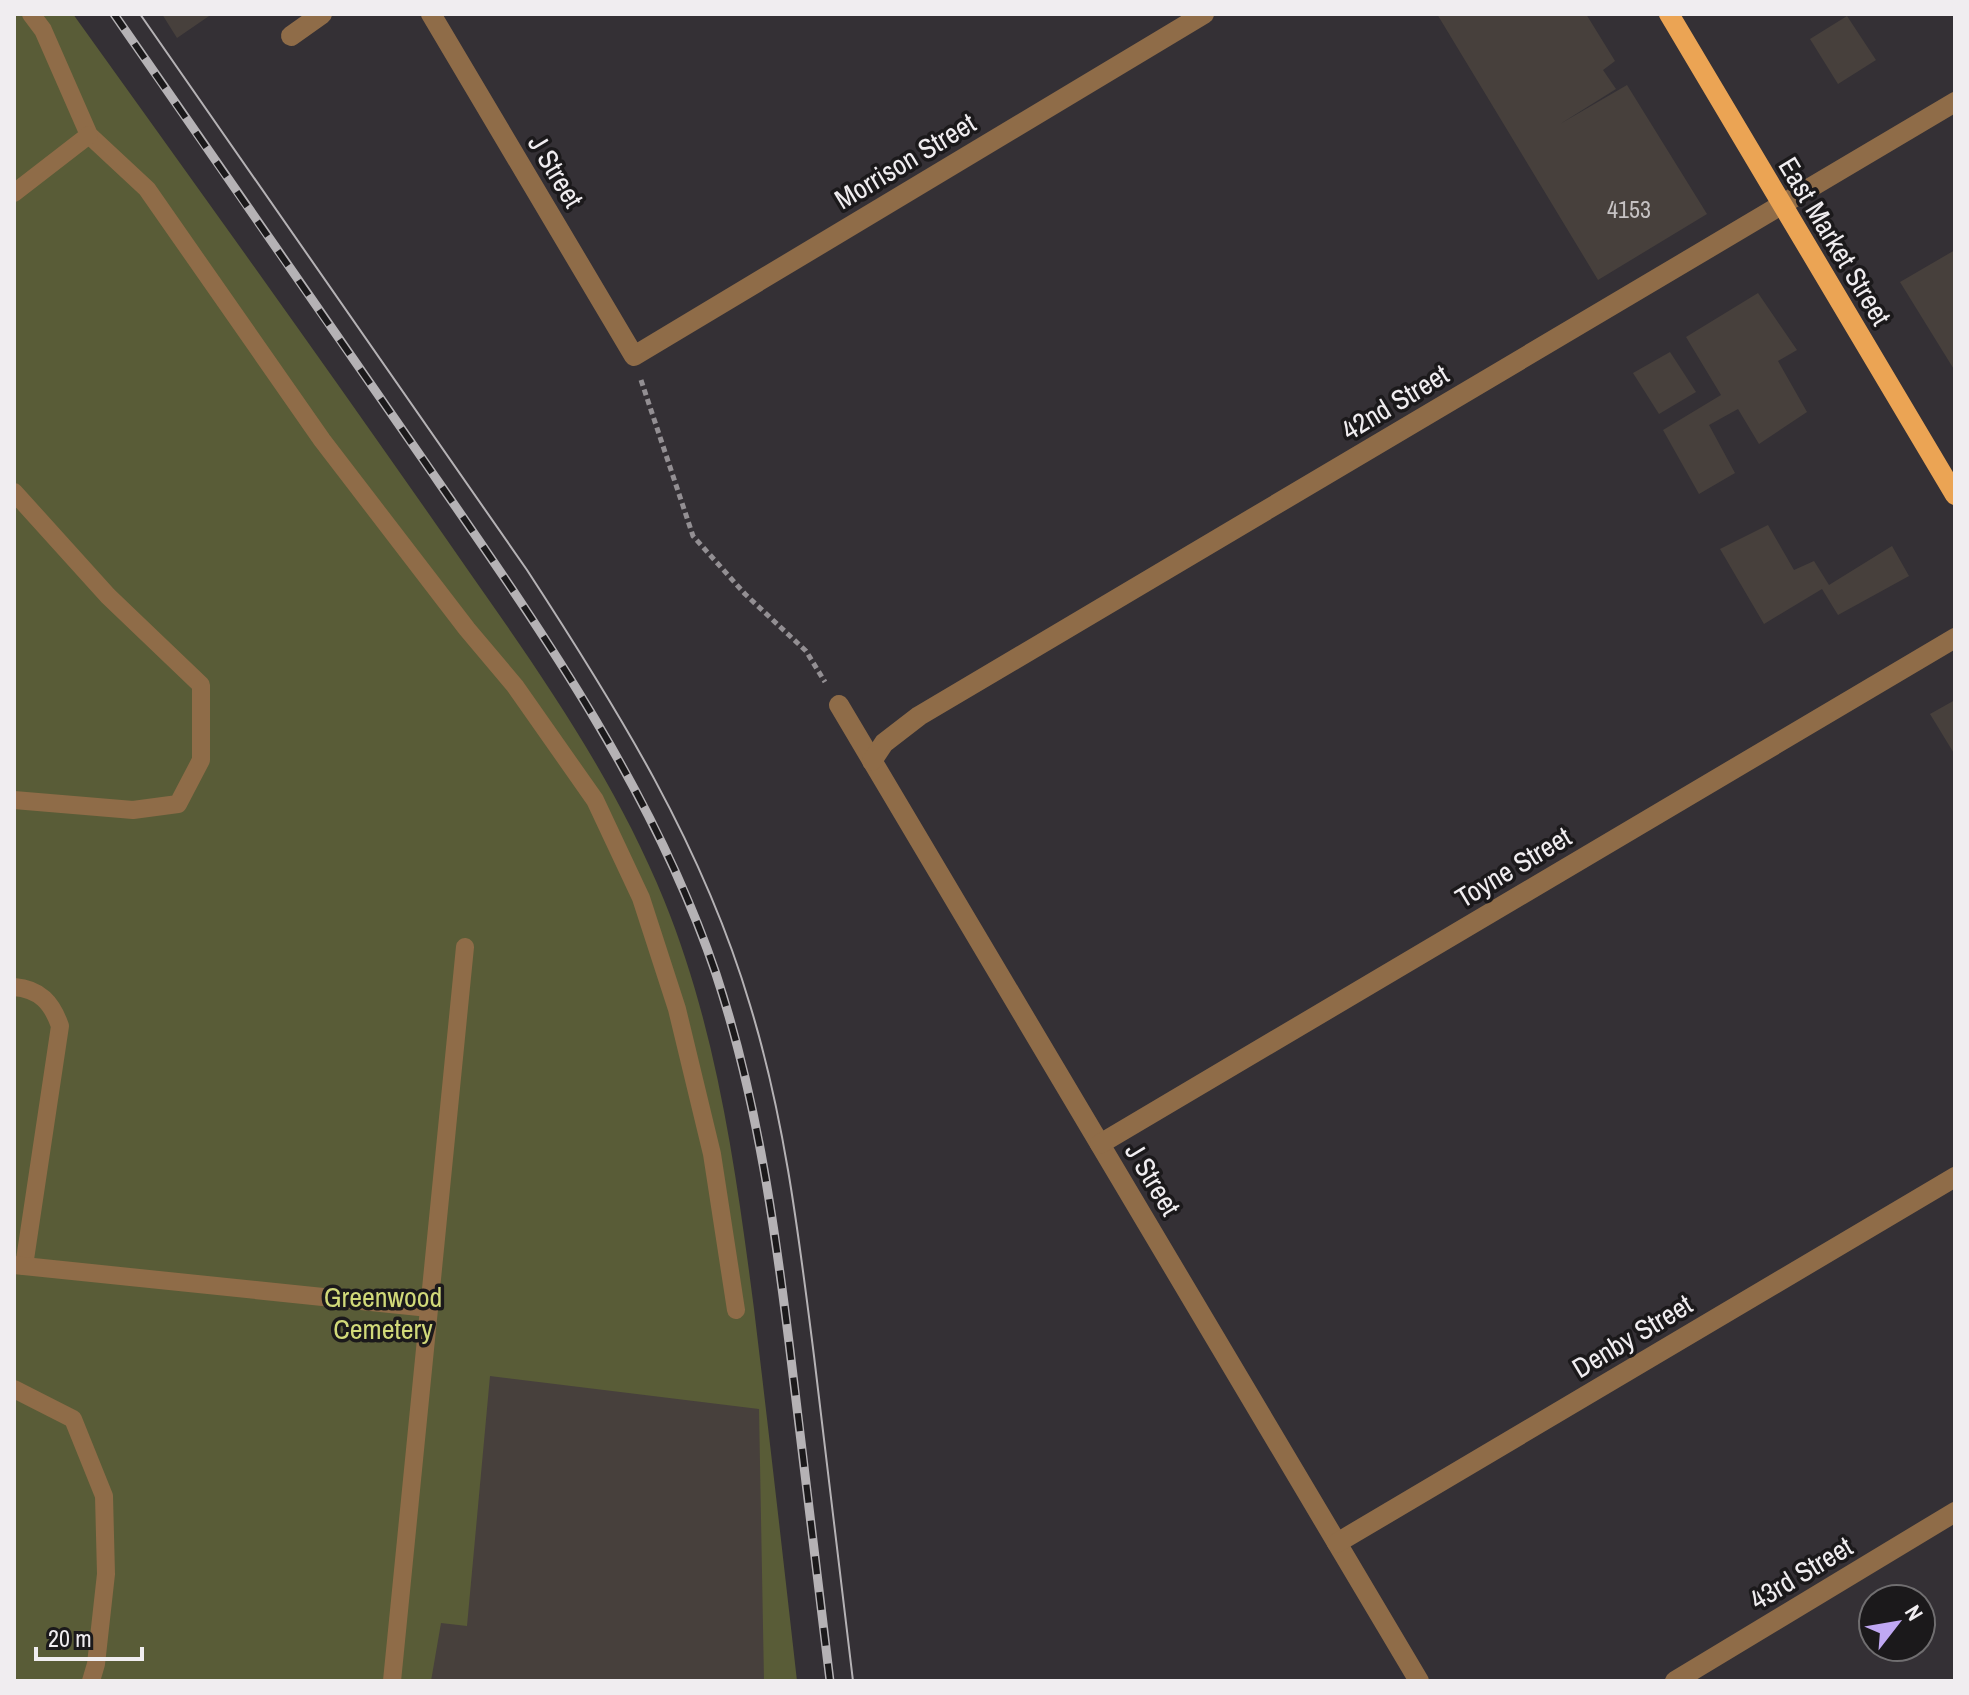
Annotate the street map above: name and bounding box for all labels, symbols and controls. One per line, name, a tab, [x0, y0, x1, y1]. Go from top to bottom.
street label: Morrison Street	[827, 104, 983, 218]
street label: J Street	[519, 127, 593, 215]
street label: East Market Street	[1770, 150, 1900, 332]
house number: 4153	[1607, 193, 1651, 225]
street label: 42nd Street	[1334, 355, 1456, 449]
street label: Toyne Street	[1448, 818, 1578, 916]
street label: J Street	[1116, 1135, 1190, 1223]
park label: Greenwood Cemetery	[324, 1278, 442, 1348]
street label: Denby Street	[1565, 1285, 1699, 1387]
street label: 43rd Street	[1743, 1527, 1859, 1619]
north arrow	[1857, 1583, 1937, 1663]
text: N	[1898, 1599, 1930, 1626]
scale bar	[36, 1611, 142, 1661]
text: 20 m	[48, 1622, 92, 1654]

